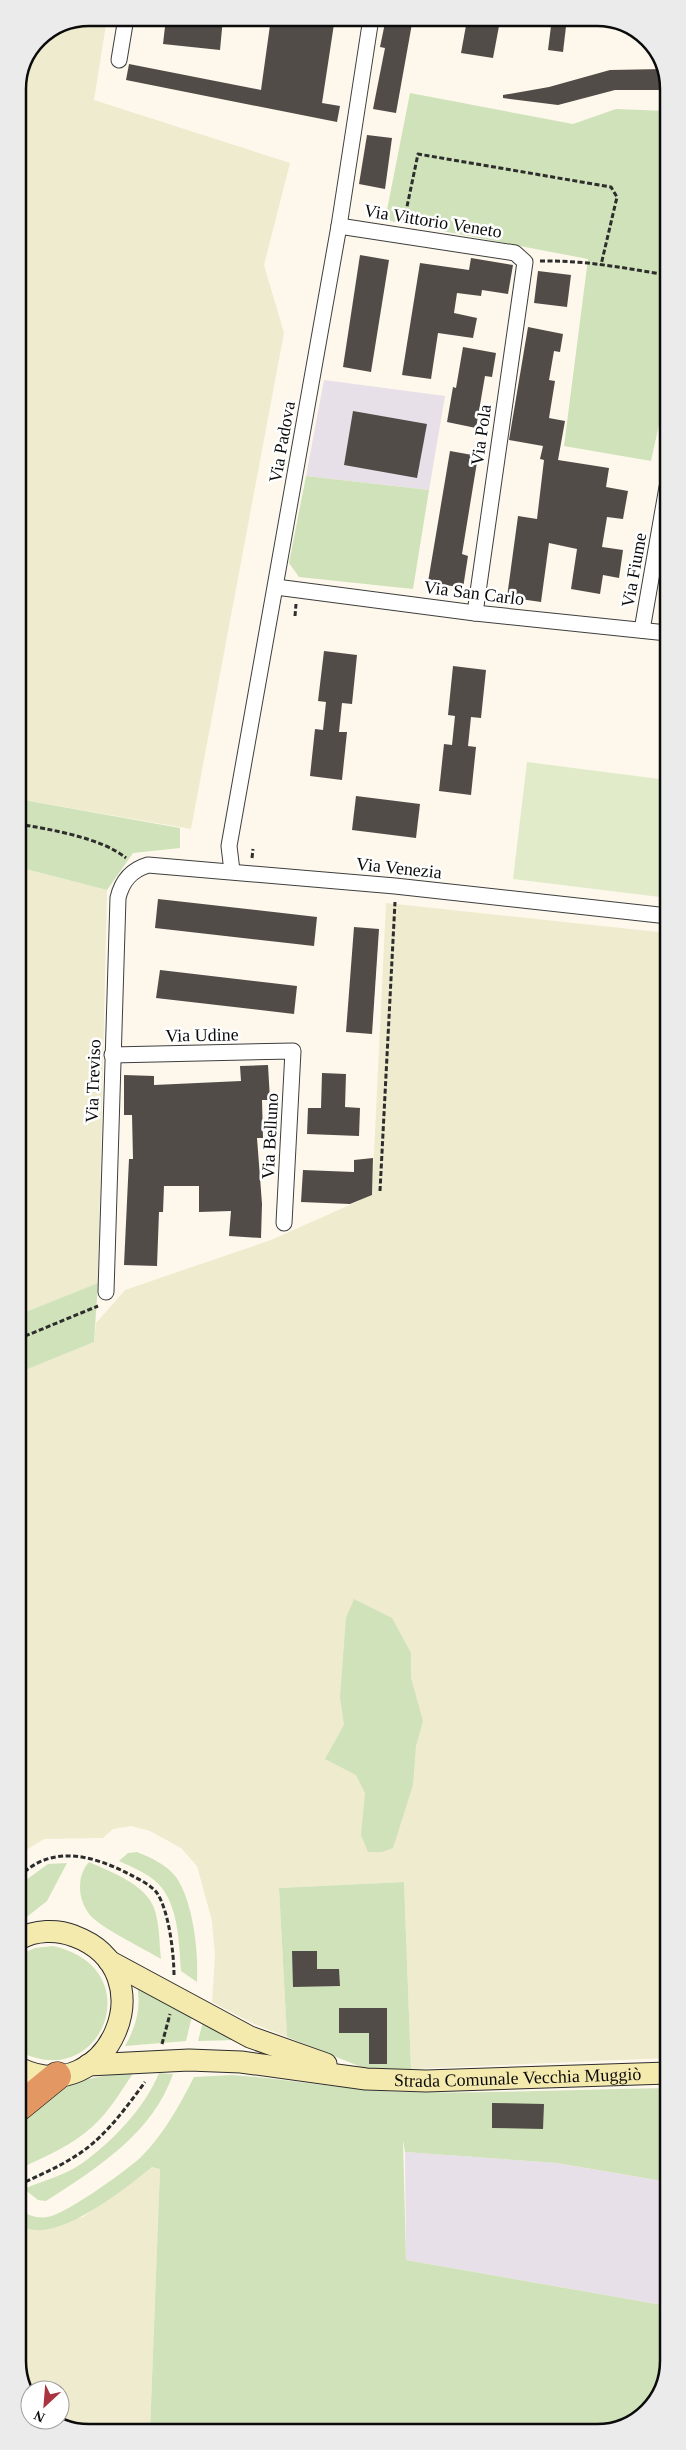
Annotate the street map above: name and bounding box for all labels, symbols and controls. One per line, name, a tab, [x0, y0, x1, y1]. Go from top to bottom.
street label: Via Vittorio Veneto	[363, 200, 503, 242]
street label: Via Padova	[265, 400, 299, 484]
street label: Via Pola	[467, 403, 495, 467]
street label: Via Fiume	[618, 531, 650, 609]
street label: Via San Carlo	[423, 577, 525, 609]
street label: Via Venezia	[355, 854, 443, 882]
street label: Via Udine	[165, 1024, 239, 1046]
street label: Via Treviso	[82, 1039, 104, 1123]
street label: Via Belluno	[258, 1092, 282, 1180]
street label: Strada Comunale Vecchia Muggiò	[394, 2064, 642, 2091]
north arrow	[20, 2380, 70, 2430]
text: N	[32, 2407, 47, 2425]

